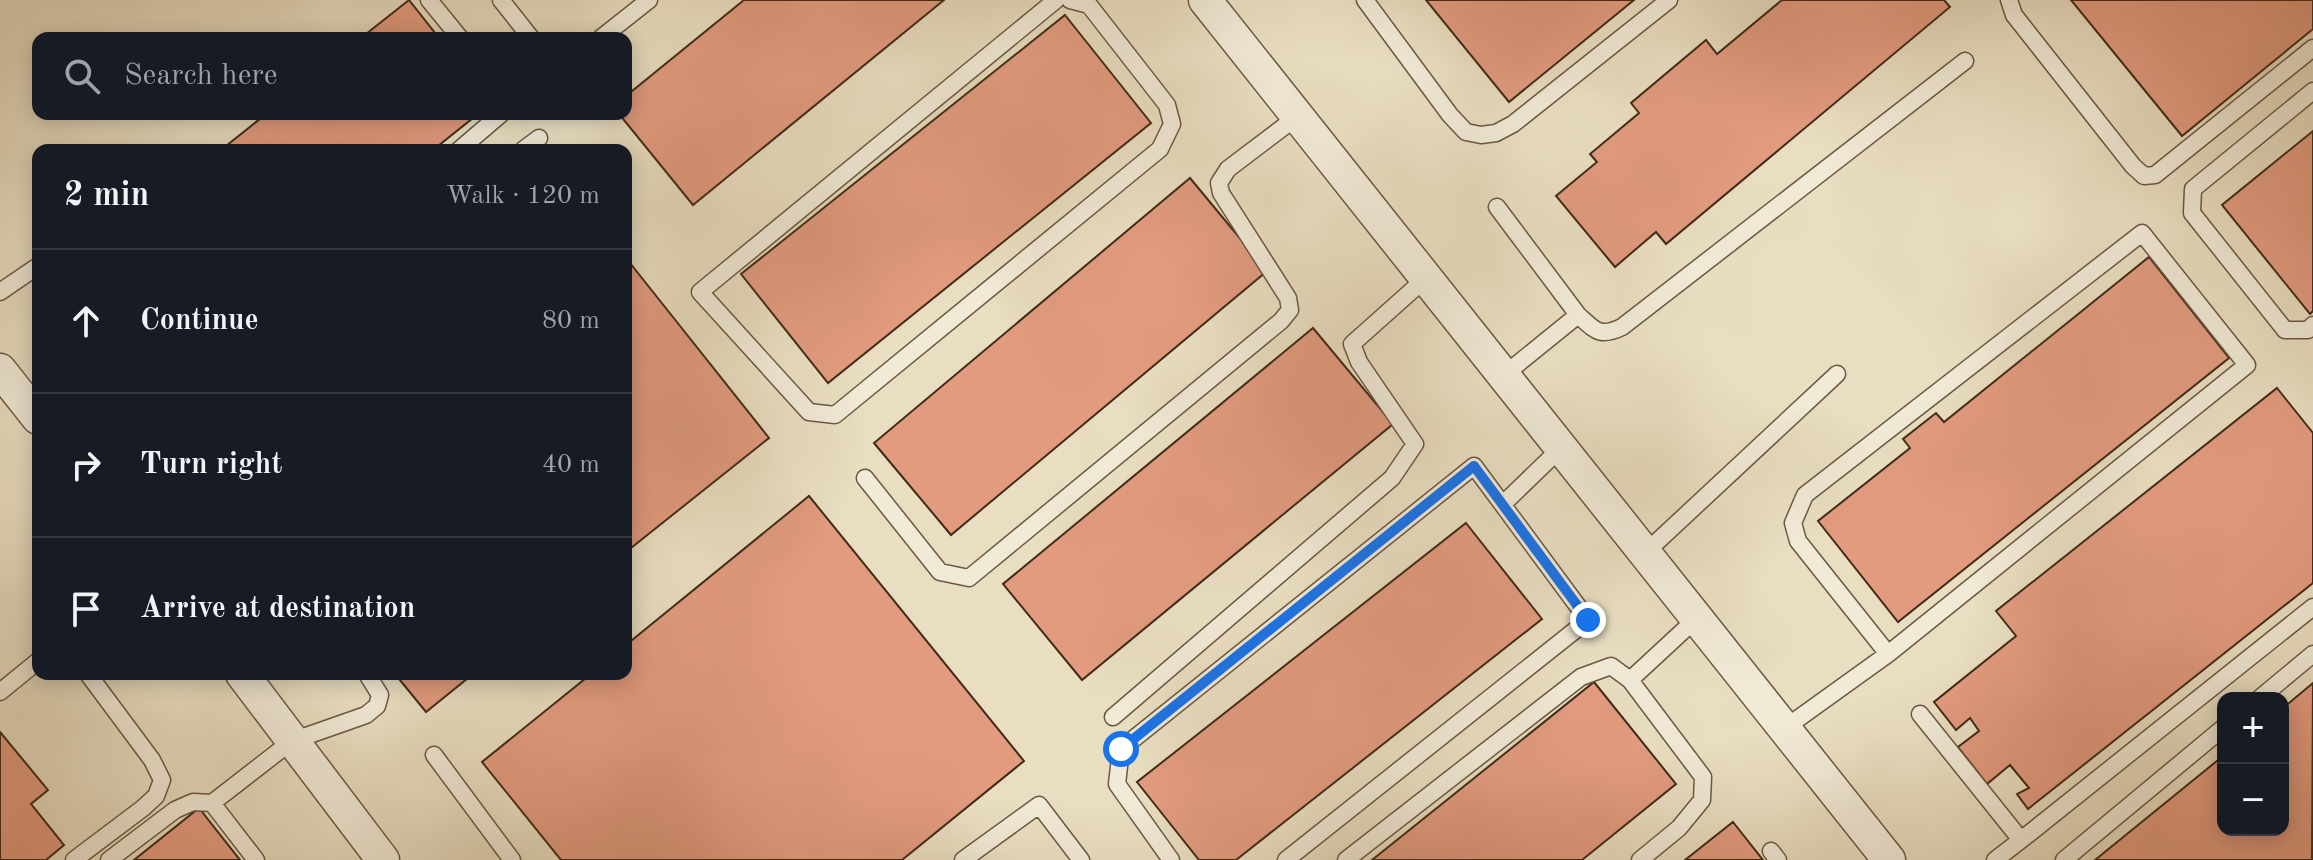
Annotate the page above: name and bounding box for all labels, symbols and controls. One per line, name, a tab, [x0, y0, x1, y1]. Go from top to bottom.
search box	[32, 32, 632, 120]
icon: search	[60, 54, 104, 98]
text: Search here	[124, 61, 278, 91]
text: 2 min	[64, 179, 149, 213]
text: Walk · 120 m	[446, 183, 600, 209]
icon: ahead	[64, 299, 108, 343]
text: Continue	[140, 306, 259, 336]
text: 80 m	[542, 308, 600, 334]
icon: right	[64, 443, 108, 487]
text: Turn right	[140, 450, 282, 480]
text: 40 m	[542, 452, 600, 478]
icon: arrive	[64, 587, 108, 631]
text: Arrive at destination	[140, 594, 415, 624]
route end	[1570, 602, 1606, 638]
map controls	[2217, 692, 2289, 836]
button: +	[2217, 692, 2289, 764]
route start	[1103, 731, 1139, 767]
button: −	[2217, 764, 2289, 836]

